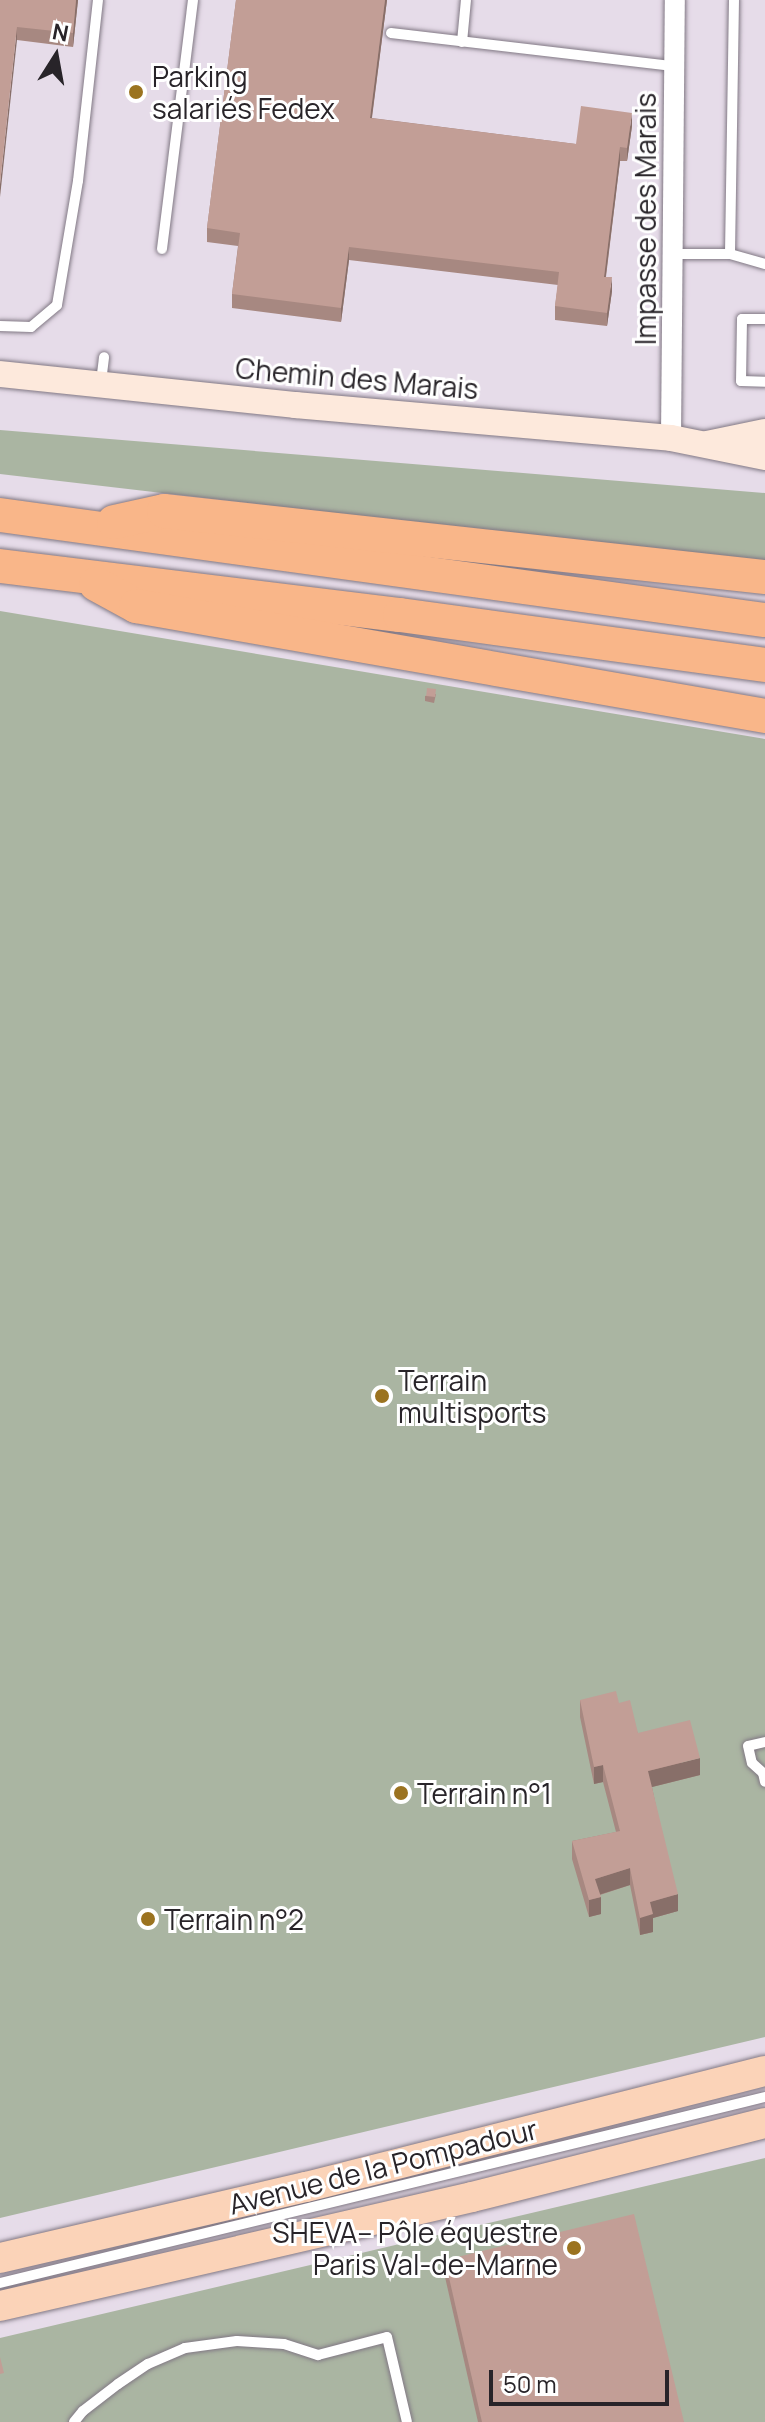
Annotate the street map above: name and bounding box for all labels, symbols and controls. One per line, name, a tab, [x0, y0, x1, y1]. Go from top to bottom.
north arrow	[16, 16, 96, 96]
text: N	[50, 16, 71, 49]
place label: Parking salariés Fedex	[152, 59, 335, 125]
marker: Parking salariés Fedex	[127, 83, 145, 101]
street label: Impasse des Marais	[628, 93, 662, 345]
street label: Chemin des Marais	[234, 351, 480, 405]
place label: Terrain multisports	[398, 1363, 547, 1429]
marker: Terrain multisports	[373, 1387, 391, 1405]
place label: Terrain n°1	[417, 1776, 552, 1810]
marker: Terrain n°1	[392, 1784, 410, 1802]
place label: Terrain n°2	[164, 1902, 304, 1936]
marker: Terrain n°2	[139, 1910, 157, 1928]
street label: Avenue de la Pompadour	[225, 2111, 541, 2221]
place label: SHEVA– Pôle équestre Paris Val-de-Marne	[272, 2215, 558, 2281]
marker: SHEVA– Pôle équestre Paris Val-de-Marne	[565, 2239, 583, 2257]
scale bar	[493, 2354, 673, 2404]
text: 50 m	[503, 2367, 557, 2400]

